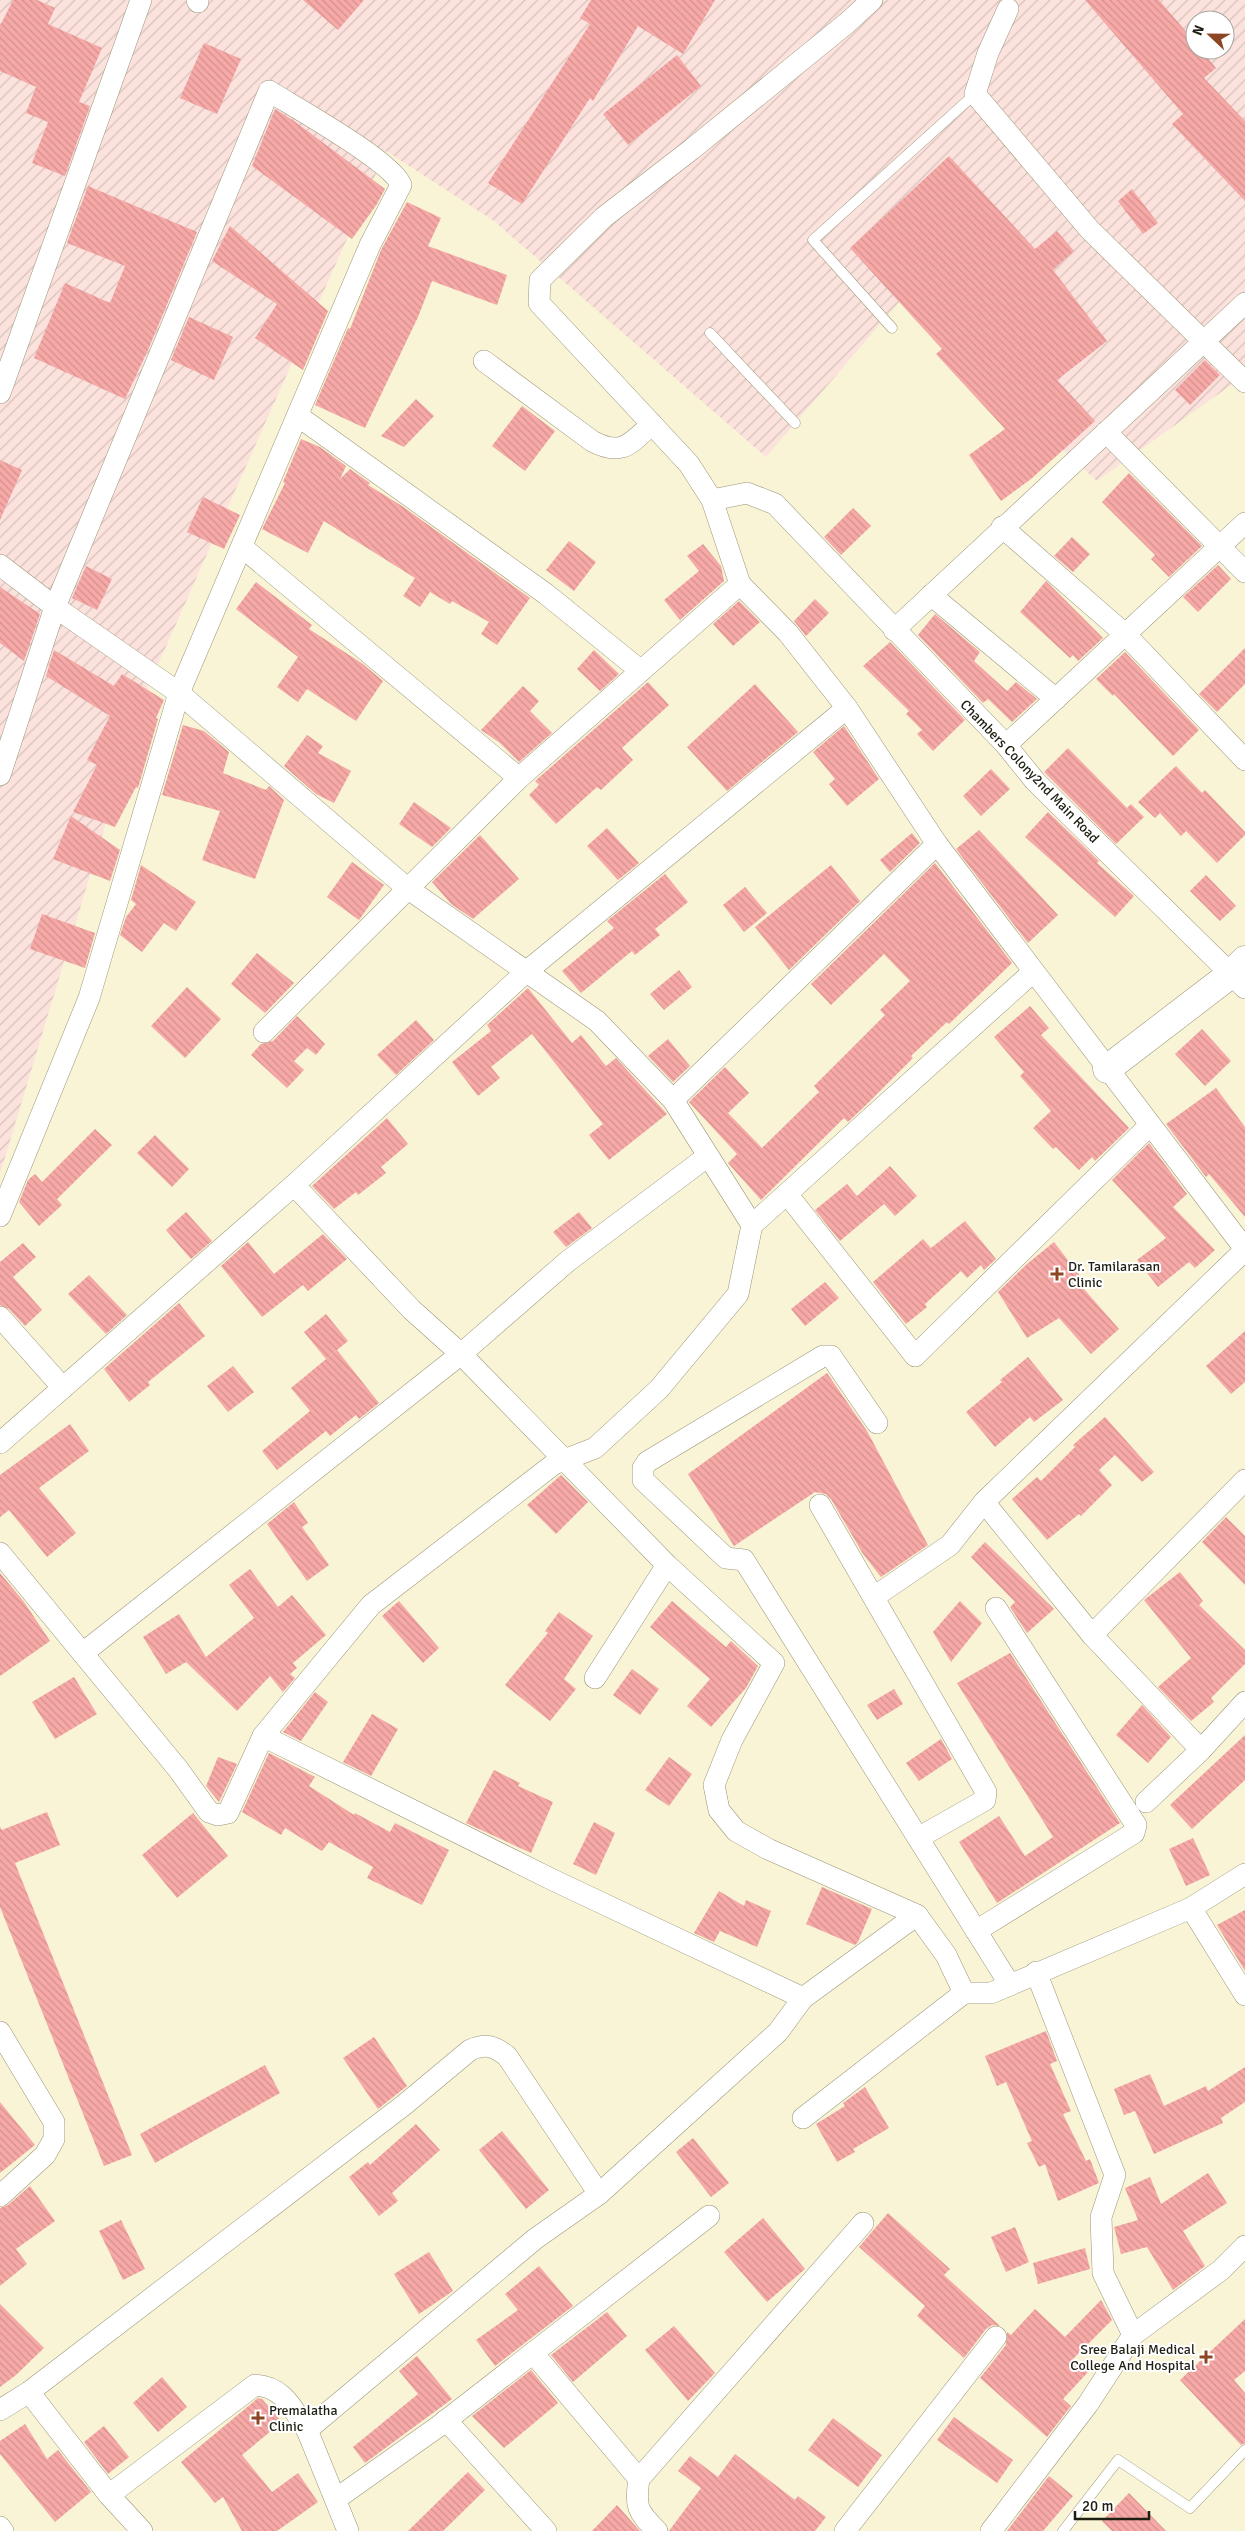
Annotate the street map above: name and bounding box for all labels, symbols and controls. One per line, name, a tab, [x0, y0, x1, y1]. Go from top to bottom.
north arrow	[1185, 10, 1235, 60]
text: N	[1189, 23, 1208, 38]
street label: Chambers Colony2nd Main Road	[957, 696, 1103, 846]
place label: Dr. Tamilarasan Clinic	[1068, 1258, 1160, 1291]
marker: Dr. Tamilarasan Clinic	[1050, 1267, 1064, 1281]
place label: Sree Balaji Medical College And Hospital	[1070, 2341, 1195, 2374]
marker: Sree Balaji Medical College And Hospital	[1199, 2350, 1213, 2364]
place label: Premalatha Clinic	[269, 2402, 338, 2435]
marker: Premalatha Clinic	[251, 2411, 265, 2425]
scale bar	[1075, 2488, 1149, 2520]
text: 20 m	[1082, 2497, 1113, 2515]

